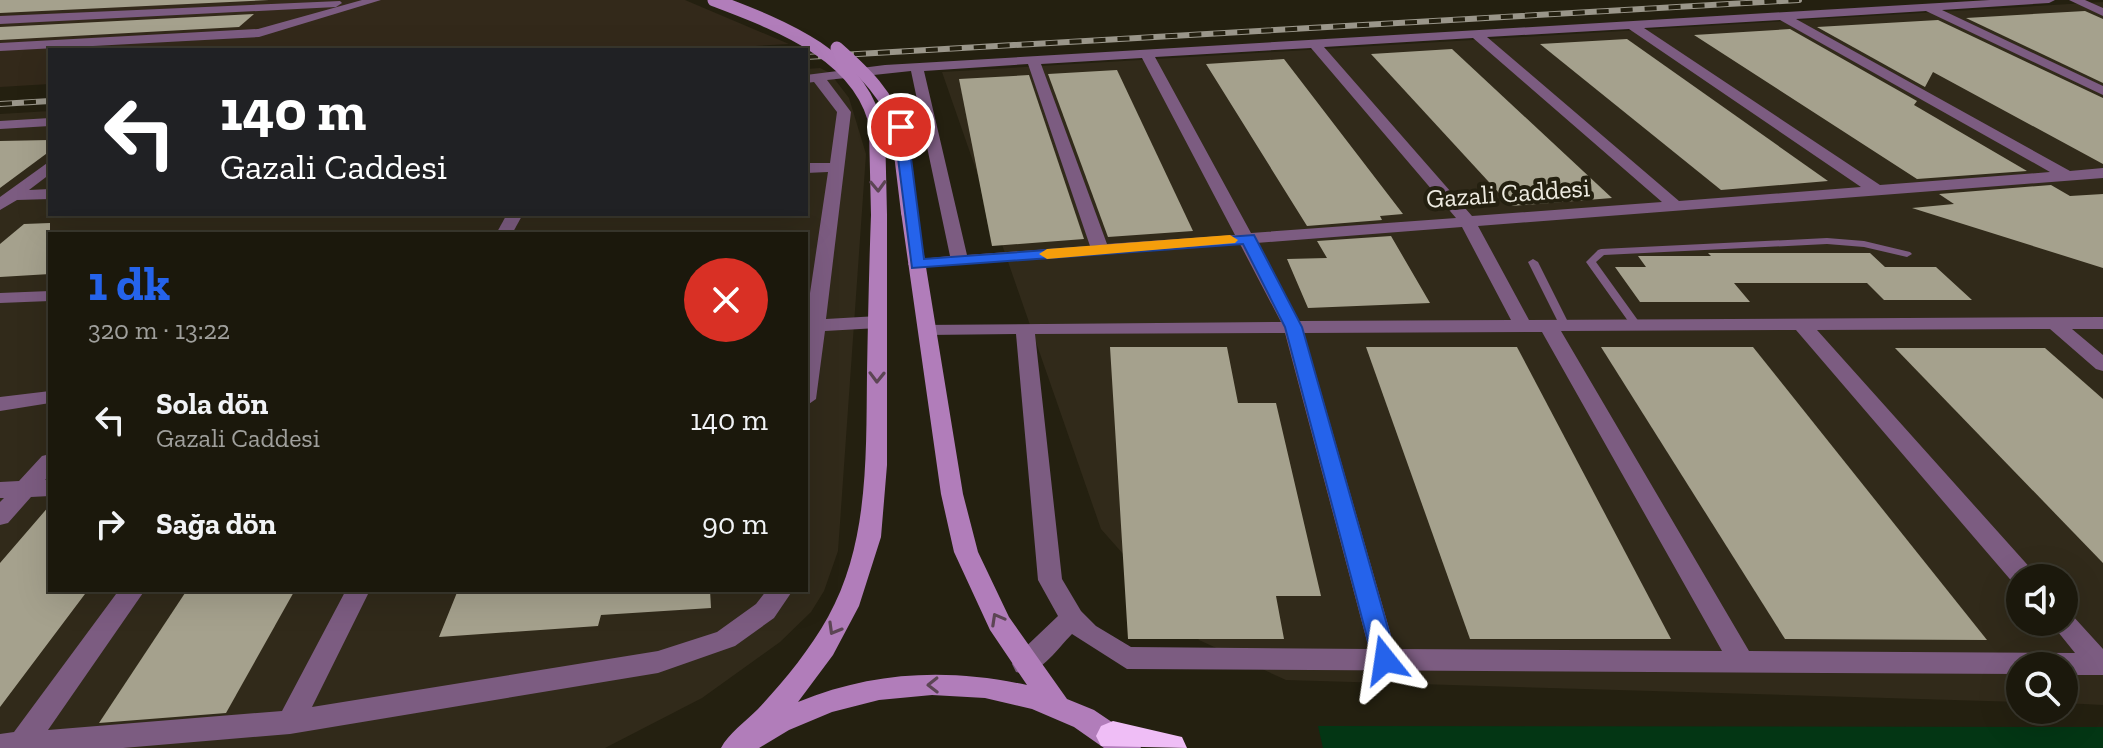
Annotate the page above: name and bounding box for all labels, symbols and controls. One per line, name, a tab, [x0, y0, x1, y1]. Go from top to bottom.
text: 140 m	[220, 77, 366, 144]
icon: left	[88, 80, 192, 184]
pin	[867, 93, 935, 161]
icon: arrive	[879, 105, 923, 149]
text: Gazali Caddesi	[220, 145, 447, 188]
street label: Gazali Caddesi	[1425, 171, 1591, 215]
one-way arrow	[869, 180, 886, 193]
text: 1 dk	[88, 255, 170, 312]
button: close	[684, 258, 768, 342]
text: 320 m · 13:22	[88, 314, 230, 346]
one-way arrow	[868, 371, 886, 384]
text: Sola dön	[156, 386, 268, 422]
icon: left	[88, 398, 132, 442]
text: 140 m	[690, 402, 768, 438]
text: Gazali Caddesi	[156, 422, 320, 454]
icon: right	[88, 502, 132, 546]
text: Sağa dön	[156, 506, 276, 542]
text: 90 m	[702, 506, 768, 542]
map controls	[2006, 564, 2078, 724]
button: sound	[2006, 564, 2078, 636]
one-way arrow	[991, 613, 1007, 628]
position arrow	[1343, 618, 1427, 702]
one-way arrow	[828, 620, 844, 635]
button: search	[2006, 652, 2078, 724]
one-way arrow	[927, 676, 939, 693]

